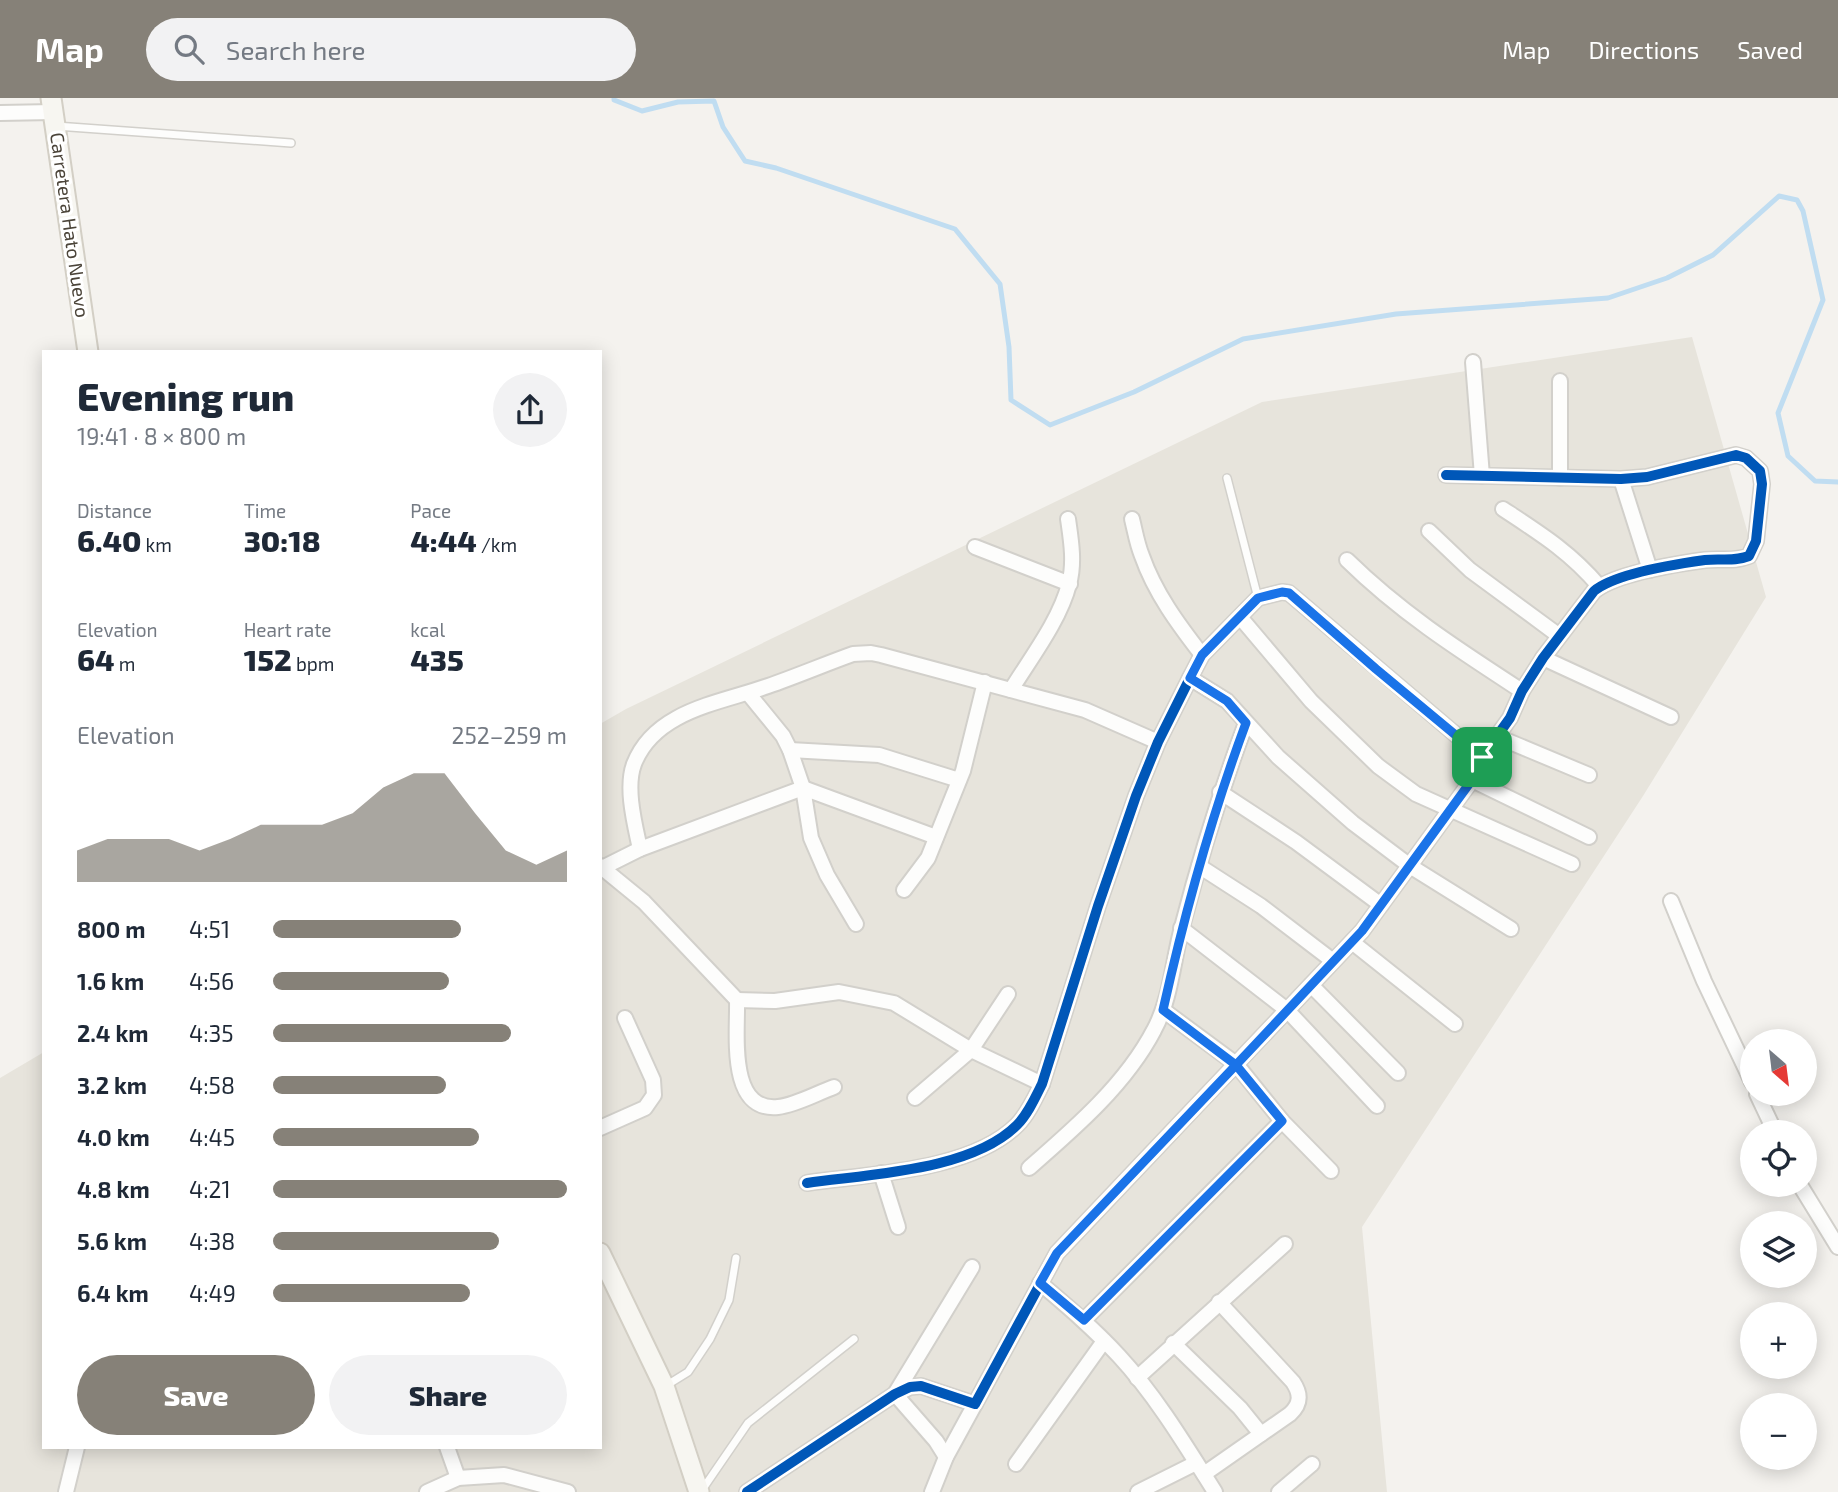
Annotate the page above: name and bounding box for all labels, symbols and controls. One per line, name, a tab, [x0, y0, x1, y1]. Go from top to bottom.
search box	[146, 18, 636, 81]
text: Map	[35, 29, 104, 69]
icon: search	[170, 30, 208, 68]
text: Search here	[226, 34, 365, 65]
text: Map	[1502, 35, 1550, 64]
text: Directions	[1588, 35, 1699, 64]
text: Saved	[1737, 35, 1803, 64]
street label: Carretera Hato Nuevo	[46, 131, 95, 319]
text: Evening run	[77, 373, 294, 419]
button: share	[493, 373, 567, 447]
text: 19:41 · 8 × 800 m	[77, 422, 246, 450]
text: Distance	[77, 499, 152, 522]
text: Time	[244, 499, 286, 522]
text: Pace	[410, 499, 451, 522]
text: 6.40	[77, 522, 141, 558]
text: 30:18	[244, 522, 321, 558]
text: 4:44	[410, 522, 477, 558]
text: km	[141, 533, 172, 556]
text: /km	[477, 533, 517, 556]
text: Elevation	[77, 618, 158, 641]
text: Heart rate	[244, 618, 332, 641]
text: kcal	[410, 618, 445, 641]
text: 64	[77, 641, 114, 677]
text: 152	[244, 641, 292, 677]
text: 435	[410, 641, 464, 677]
text: m	[114, 652, 135, 675]
text: bpm	[292, 652, 334, 675]
text: Elevation	[77, 721, 175, 749]
text: 252–259 m	[452, 721, 567, 749]
pin	[1452, 727, 1512, 787]
icon: arrive	[1463, 738, 1501, 776]
text: 800 m	[77, 915, 146, 943]
text: 4:51	[189, 915, 230, 943]
text: 1.6 km	[77, 967, 144, 995]
text: 4:56	[189, 967, 234, 995]
text: 2.4 km	[77, 1019, 149, 1047]
text: 4:35	[189, 1019, 234, 1047]
north arrow	[1740, 1029, 1816, 1106]
map controls	[1740, 1029, 1817, 1470]
text: 3.2 km	[77, 1071, 147, 1099]
text: 4:58	[189, 1071, 235, 1099]
button: locate	[1740, 1120, 1817, 1197]
text: 4.0 km	[77, 1123, 150, 1151]
text: 4:45	[189, 1123, 235, 1151]
text: 4.8 km	[77, 1175, 150, 1203]
text: 4:21	[189, 1175, 231, 1203]
button: layers	[1740, 1211, 1817, 1288]
text: 5.6 km	[77, 1227, 147, 1255]
text: 4:38	[189, 1227, 235, 1255]
text: 6.4 km	[77, 1279, 149, 1307]
text: 4:49	[189, 1279, 236, 1307]
button: +	[1740, 1302, 1817, 1379]
button: Save	[77, 1355, 315, 1435]
button: Share	[329, 1355, 567, 1435]
button: −	[1740, 1393, 1817, 1470]

